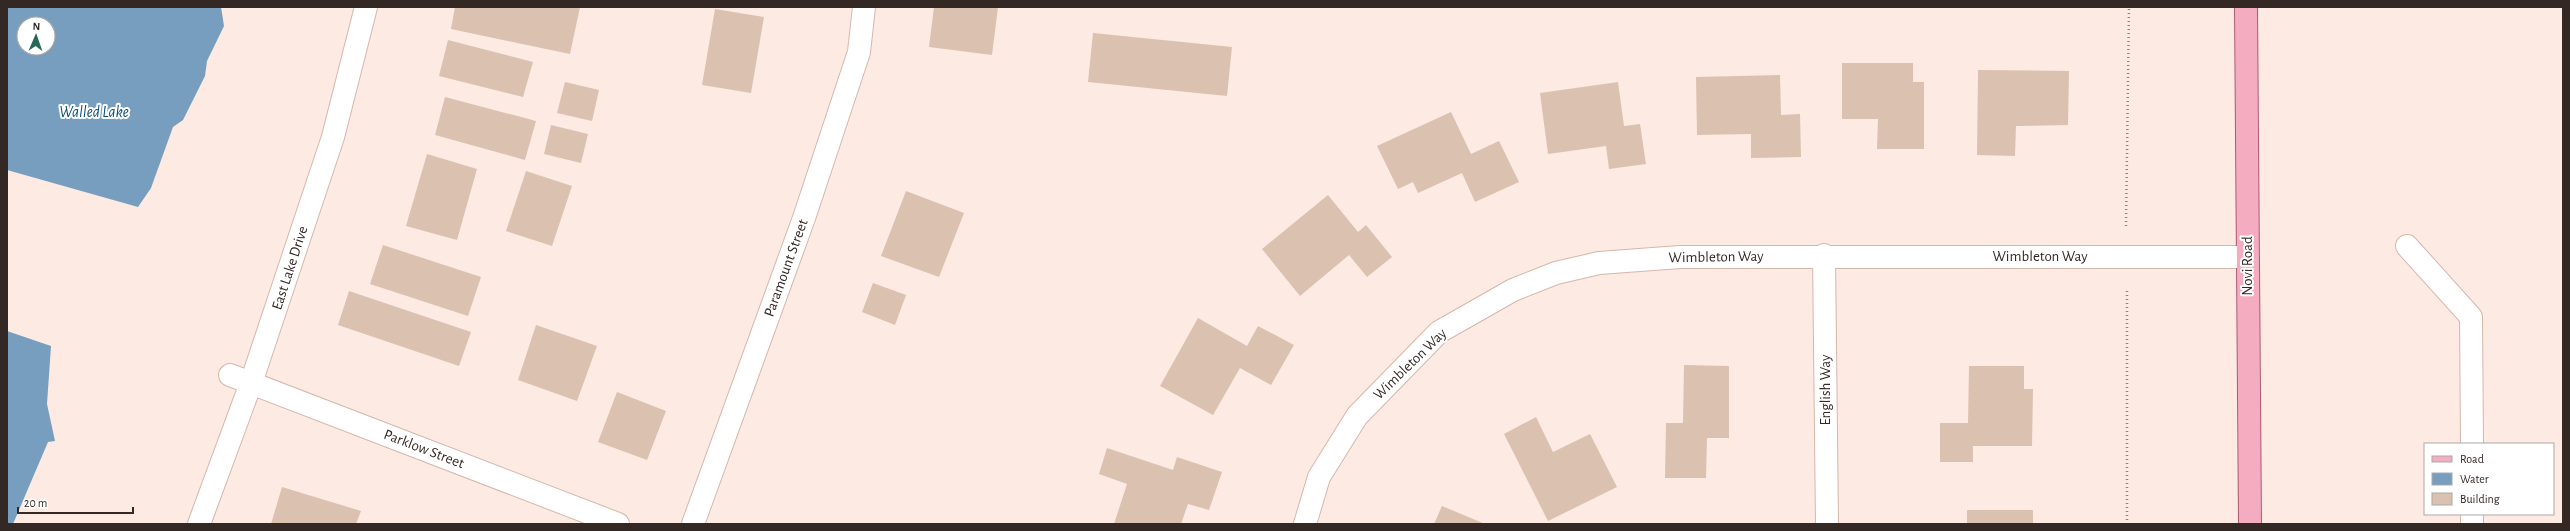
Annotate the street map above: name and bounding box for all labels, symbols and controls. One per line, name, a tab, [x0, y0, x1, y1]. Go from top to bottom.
north arrow	[16, 16, 56, 56]
text: N	[32, 21, 40, 32]
water label: Walled Lake	[59, 104, 129, 120]
street label: Paramount Street	[761, 217, 811, 319]
street label: East Lake Drive	[269, 224, 311, 312]
street label: Novi Road	[2240, 236, 2255, 296]
street label: Wimbleton Way	[1668, 249, 1764, 265]
street label: Wimbleton Way	[1992, 249, 2088, 264]
street label: Wimbleton Way	[1371, 325, 1450, 402]
street label: English Way	[1818, 354, 1833, 426]
street label: Parklow Street	[382, 427, 466, 471]
legend	[2424, 443, 2554, 515]
text: Road	[2460, 453, 2484, 465]
text: Water	[2460, 473, 2489, 485]
scale bar	[18, 489, 133, 515]
text: Building	[2460, 493, 2500, 505]
text: 20 m	[24, 497, 47, 509]

